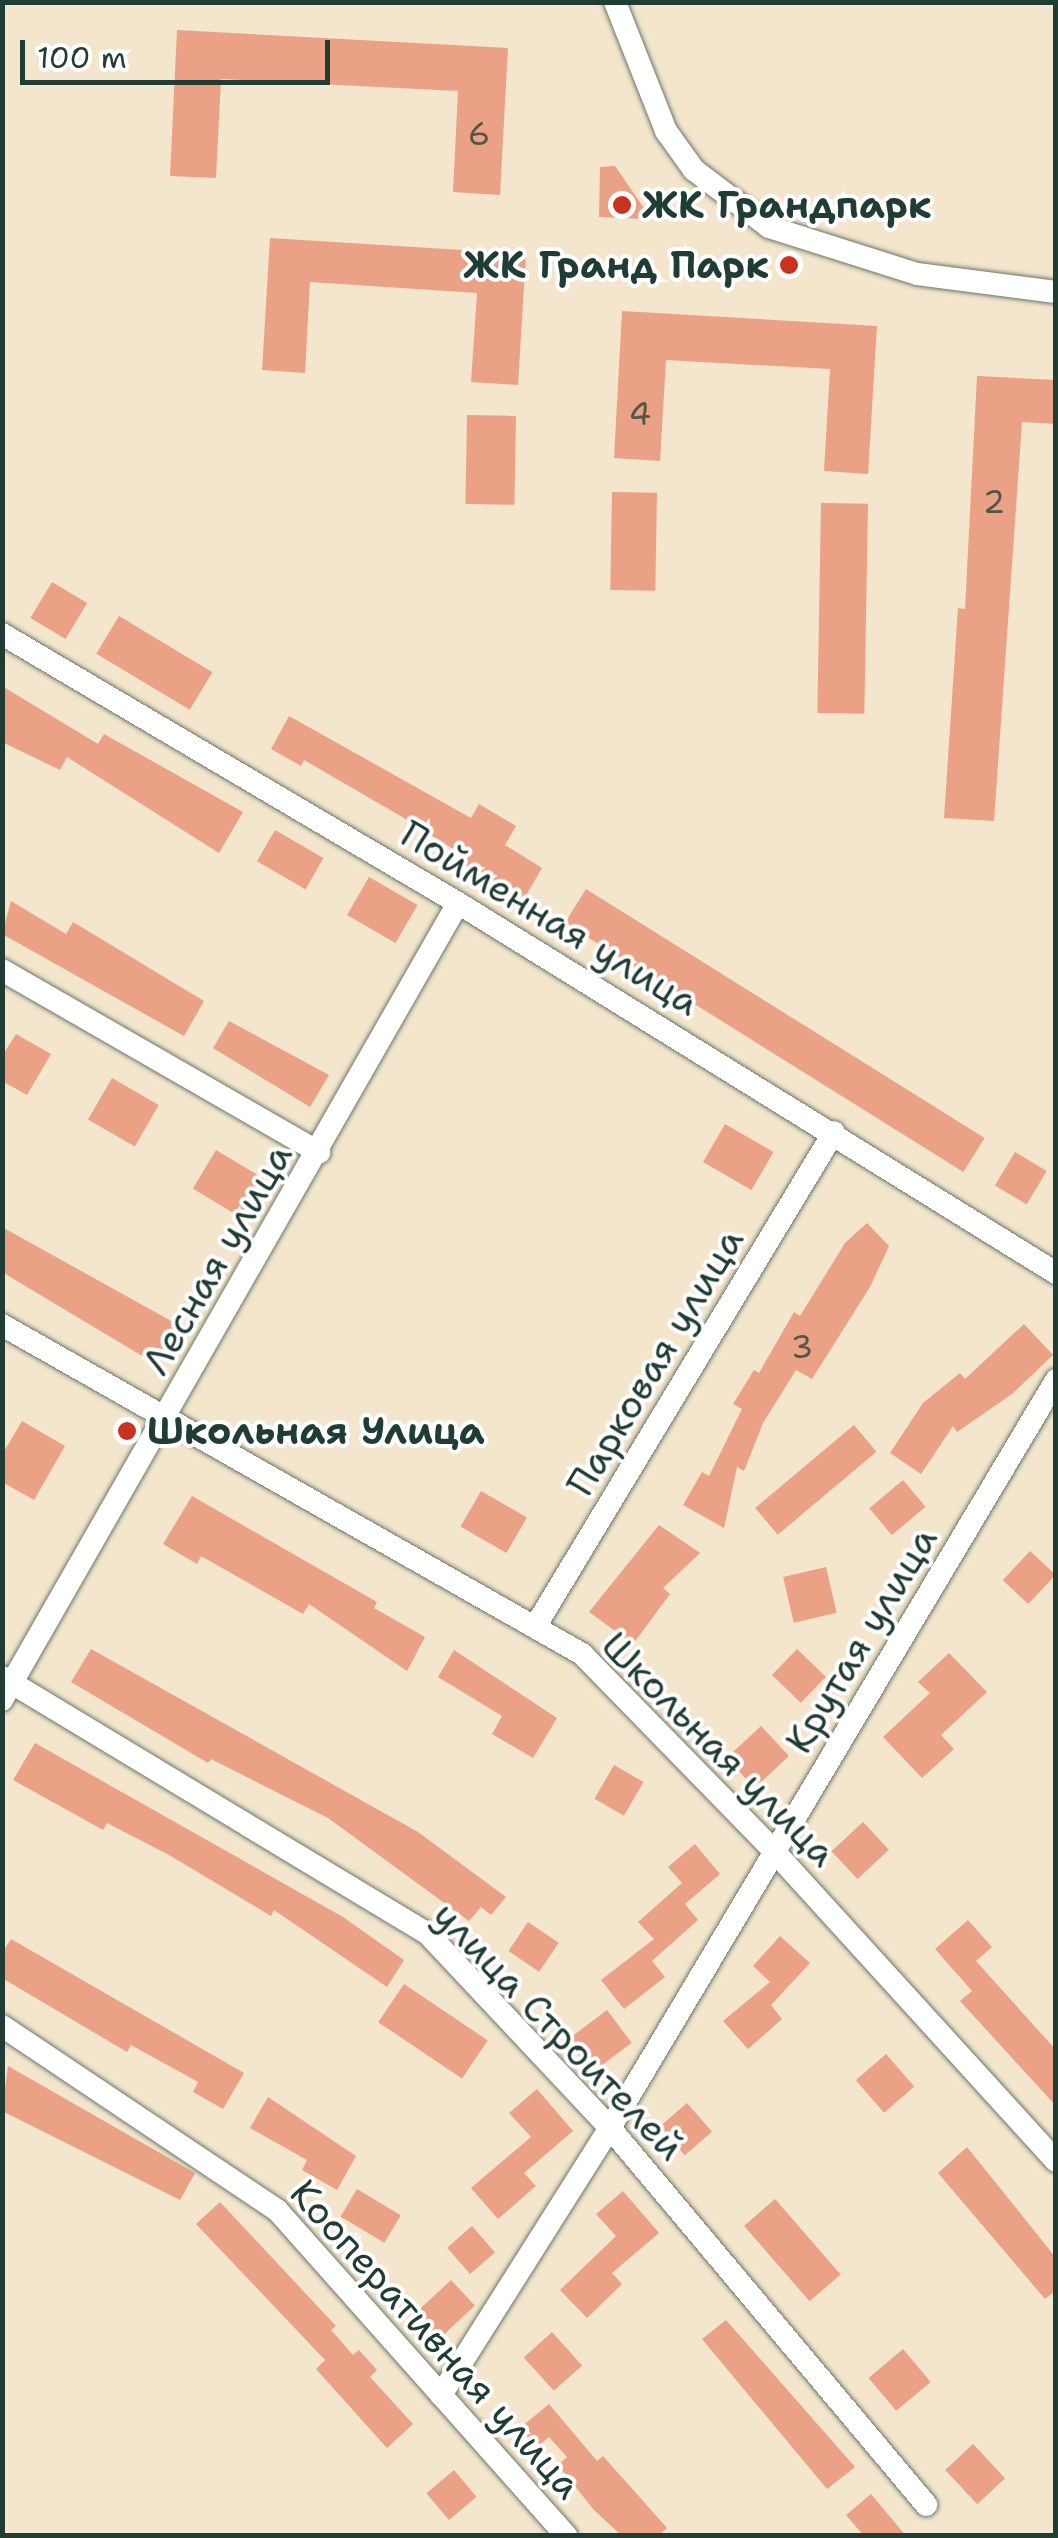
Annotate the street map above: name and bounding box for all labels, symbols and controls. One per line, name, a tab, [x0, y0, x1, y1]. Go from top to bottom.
scale bar	[25, 20, 335, 82]
text: 100 m	[37, 37, 127, 78]
house number: 6	[468, 115, 490, 153]
place label: ЖК Грандпарк	[642, 182, 932, 228]
marker: ЖК Грандпарк	[611, 194, 633, 216]
place label: ЖК Гранд Парк	[464, 242, 769, 288]
marker: ЖК Гранд Парк	[778, 254, 800, 276]
house number: 4	[629, 395, 651, 433]
house number: 2	[983, 483, 1005, 521]
street label: Пойменная улица	[392, 811, 708, 1025]
street label: Лесная улица	[133, 1136, 301, 1382]
street label: Парковая улица	[557, 1220, 753, 1504]
house number: 3	[791, 1328, 813, 1366]
place label: Школьная Улица	[147, 1408, 485, 1454]
marker: Школьная Улица	[116, 1420, 138, 1442]
street label: Крутая улица	[776, 1519, 946, 1761]
street label: Школьная улица	[592, 1622, 846, 1876]
street label: улица Строителей	[424, 1892, 694, 2170]
street label: Кооперативная улица	[281, 2170, 591, 2508]

